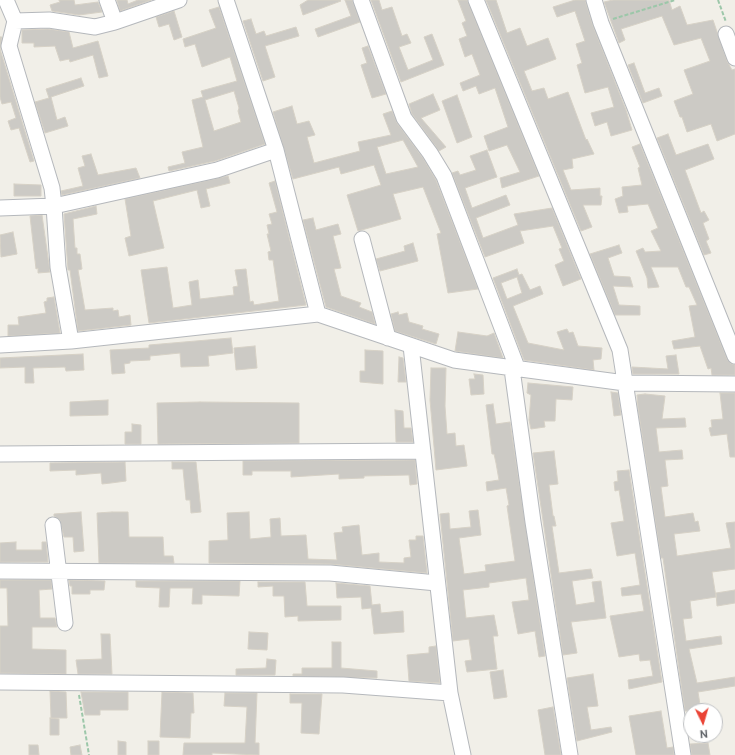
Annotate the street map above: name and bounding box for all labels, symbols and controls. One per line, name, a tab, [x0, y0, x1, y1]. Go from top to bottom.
north arrow	[683, 703, 723, 743]
text: N	[699, 728, 709, 740]

